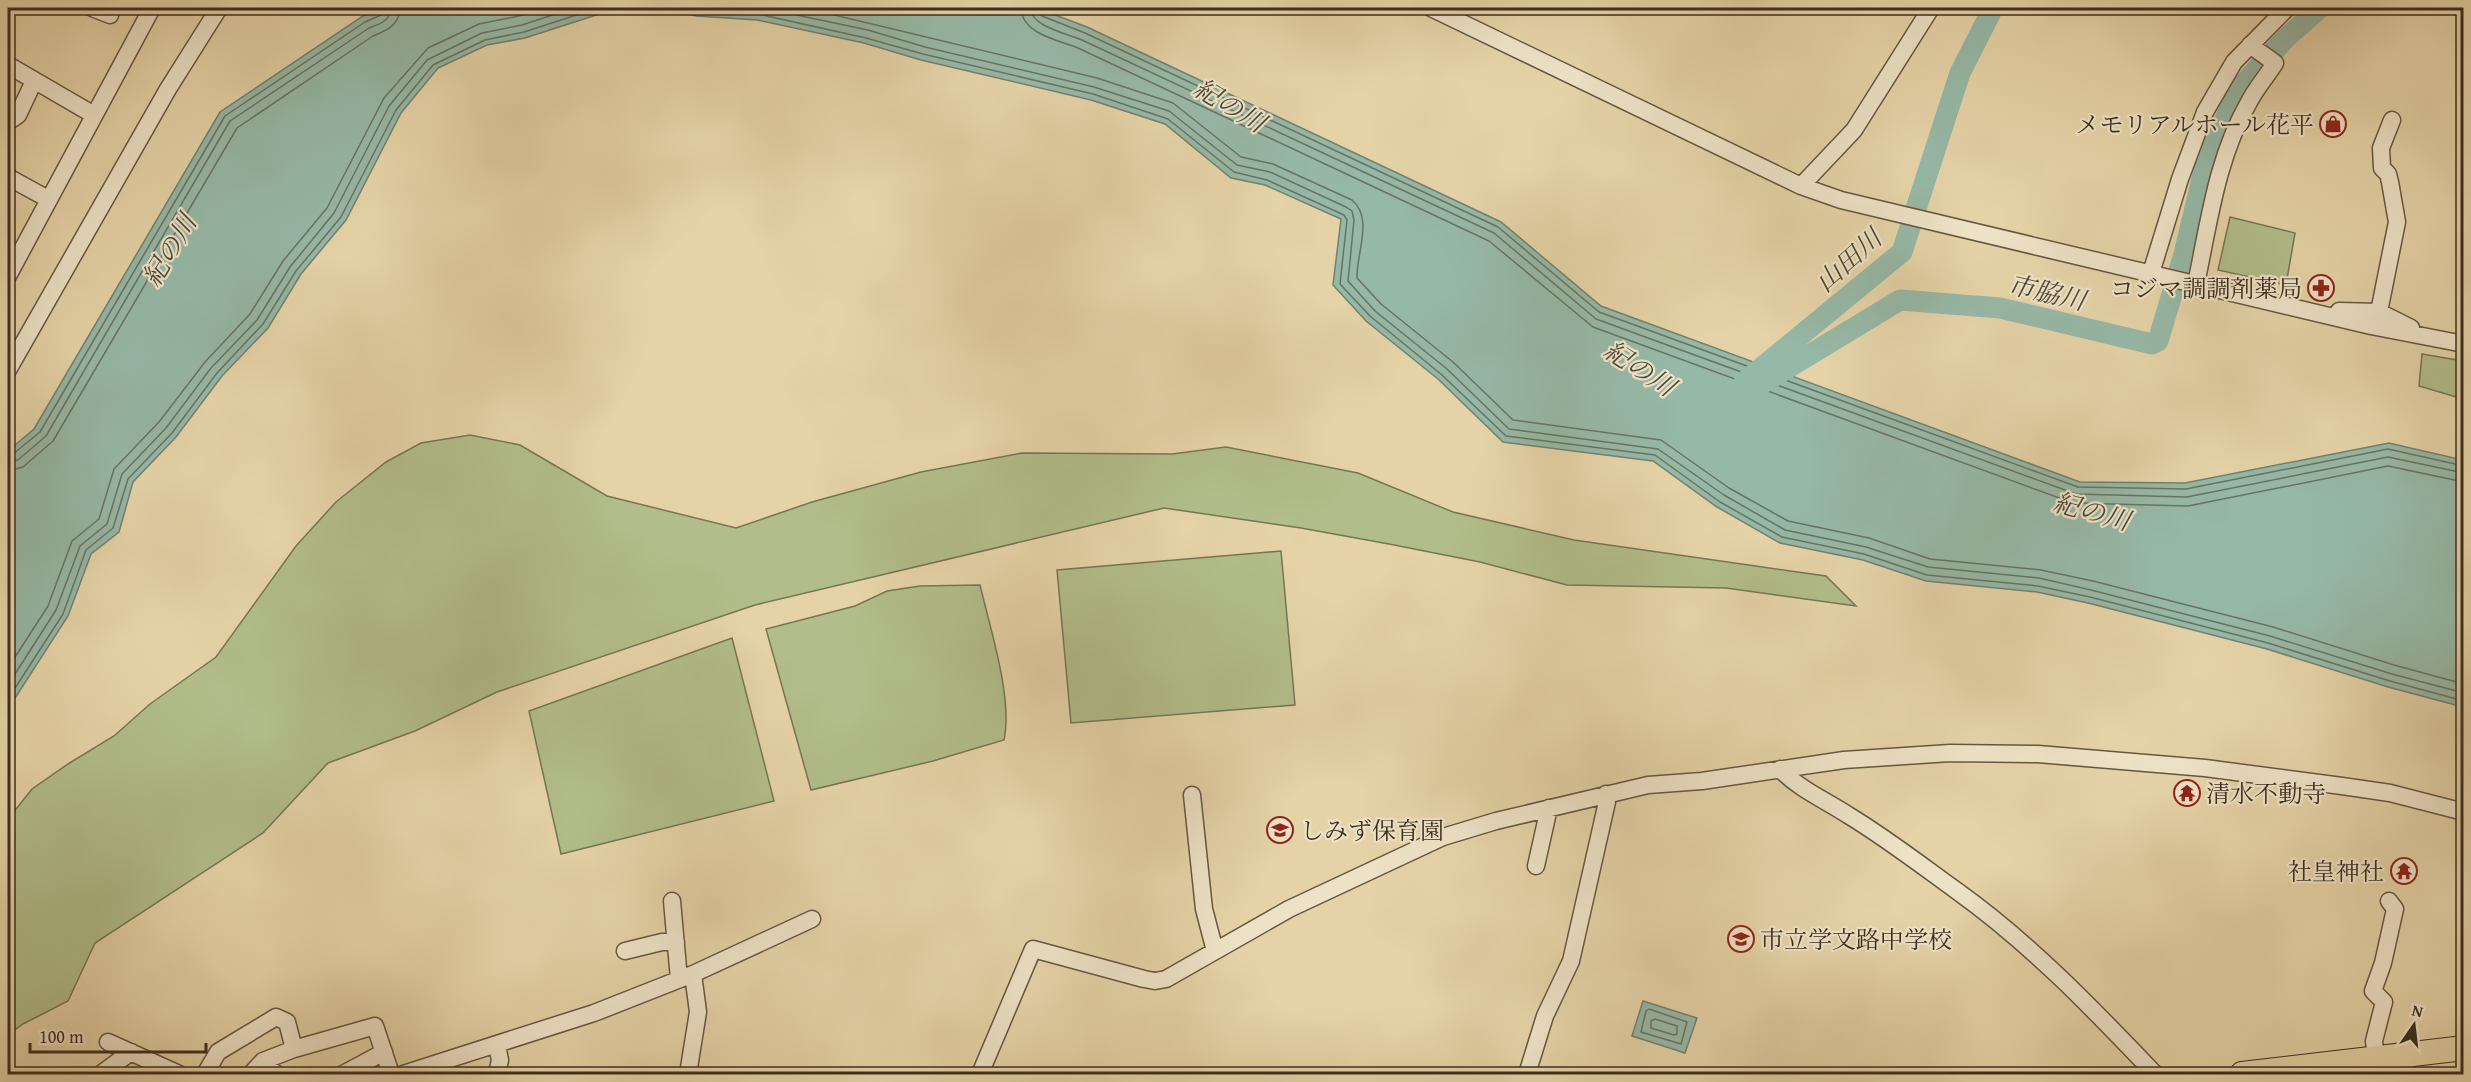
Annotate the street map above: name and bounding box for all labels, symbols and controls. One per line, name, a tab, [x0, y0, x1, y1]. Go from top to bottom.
water label: 紀の川	[1187, 68, 1276, 143]
place label: メモリアルホール花平	[2075, 107, 2314, 142]
shop icon: メモリアルホール花平	[2318, 109, 2348, 139]
water label: 紀の川	[132, 204, 207, 293]
water label: 山田川	[1806, 217, 1892, 301]
water label: 市脇川	[2005, 264, 2092, 320]
place label: コジマ調調剤薬局	[2110, 271, 2302, 306]
pharmacy icon: コジマ調調剤薬局	[2306, 273, 2336, 303]
water label: 紀の川	[1597, 330, 1686, 407]
water label: 紀の川	[2049, 482, 2138, 541]
place label: 清水不動寺	[2206, 776, 2326, 811]
temple icon: 清水不動寺	[2172, 778, 2202, 808]
place label: しみず保育園	[1300, 813, 1444, 848]
school or university icon: しみず保育園	[1265, 815, 1295, 845]
place label: 社皇神社	[2288, 854, 2384, 889]
temple icon: 社皇神社	[2389, 856, 2419, 886]
place label: 市立学文路中学校	[1760, 922, 1952, 957]
school or university icon: 市立学文路中学校	[1726, 924, 1756, 954]
north arrow	[2384, 995, 2444, 1055]
text: N	[2410, 998, 2426, 1023]
scale bar	[30, 1016, 206, 1054]
text: 100 m	[39, 1023, 84, 1050]

